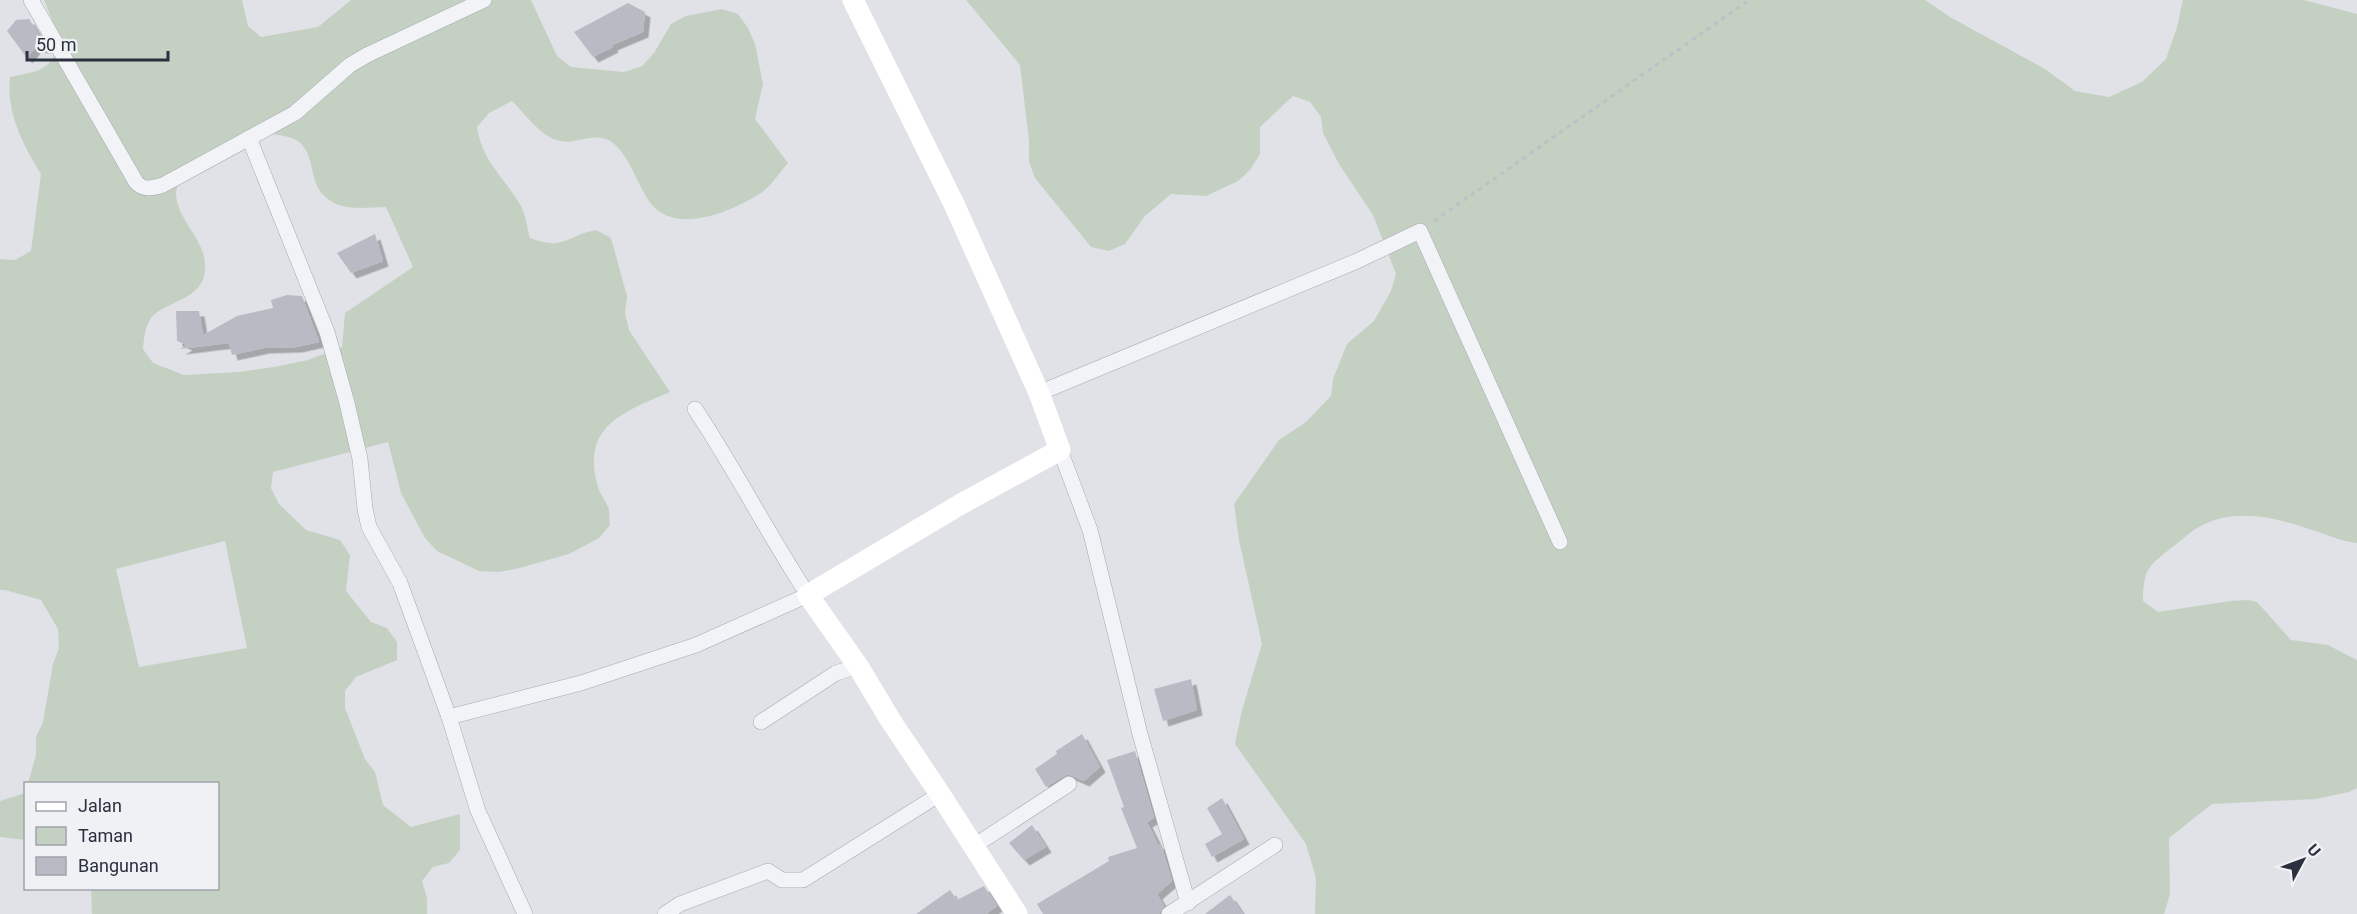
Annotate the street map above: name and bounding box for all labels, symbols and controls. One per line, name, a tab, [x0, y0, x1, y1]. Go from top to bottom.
scale bar	[27, 24, 168, 62]
text: 50 m	[36, 34, 76, 55]
legend	[24, 782, 219, 890]
text: Jalan	[78, 795, 122, 816]
text: Taman	[78, 825, 133, 846]
north arrow	[2273, 830, 2333, 890]
text: U	[2303, 840, 2325, 861]
text: Bangunan	[78, 855, 159, 876]

